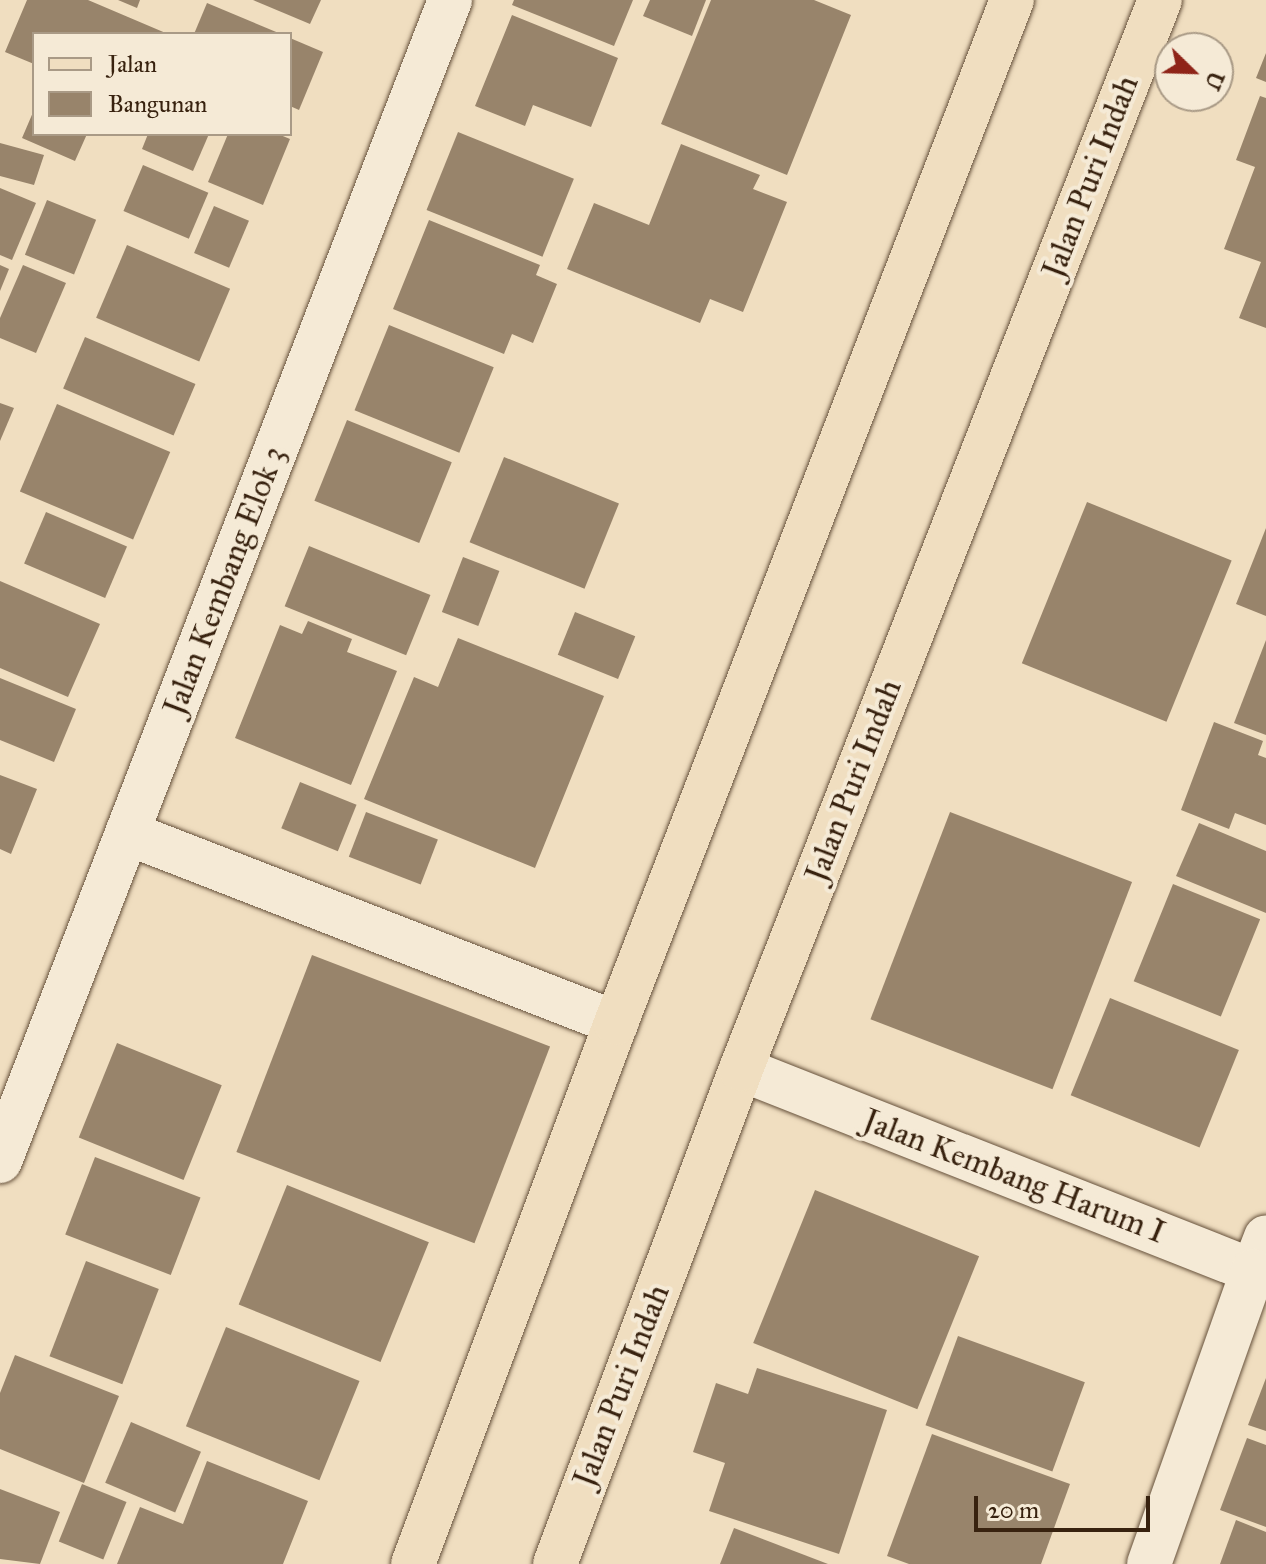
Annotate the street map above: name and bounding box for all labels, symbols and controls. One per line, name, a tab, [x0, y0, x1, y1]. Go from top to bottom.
legend	[32, 32, 292, 136]
north arrow	[1154, 32, 1234, 112]
text: Jalan	[108, 49, 157, 79]
text: U	[1199, 68, 1231, 94]
street label: Jalan Puri Indah	[1035, 70, 1147, 284]
text: Bangunan	[108, 89, 207, 119]
street label: Jalan Kembang Elok 3	[156, 441, 294, 721]
street label: Jalan Puri Indah	[798, 674, 910, 888]
street label: Jalan Kembang Harum I	[857, 1102, 1171, 1252]
street label: Jalan Puri Indah	[566, 1279, 678, 1493]
scale bar	[978, 1480, 1154, 1530]
text: 20 m	[988, 1495, 1039, 1525]

